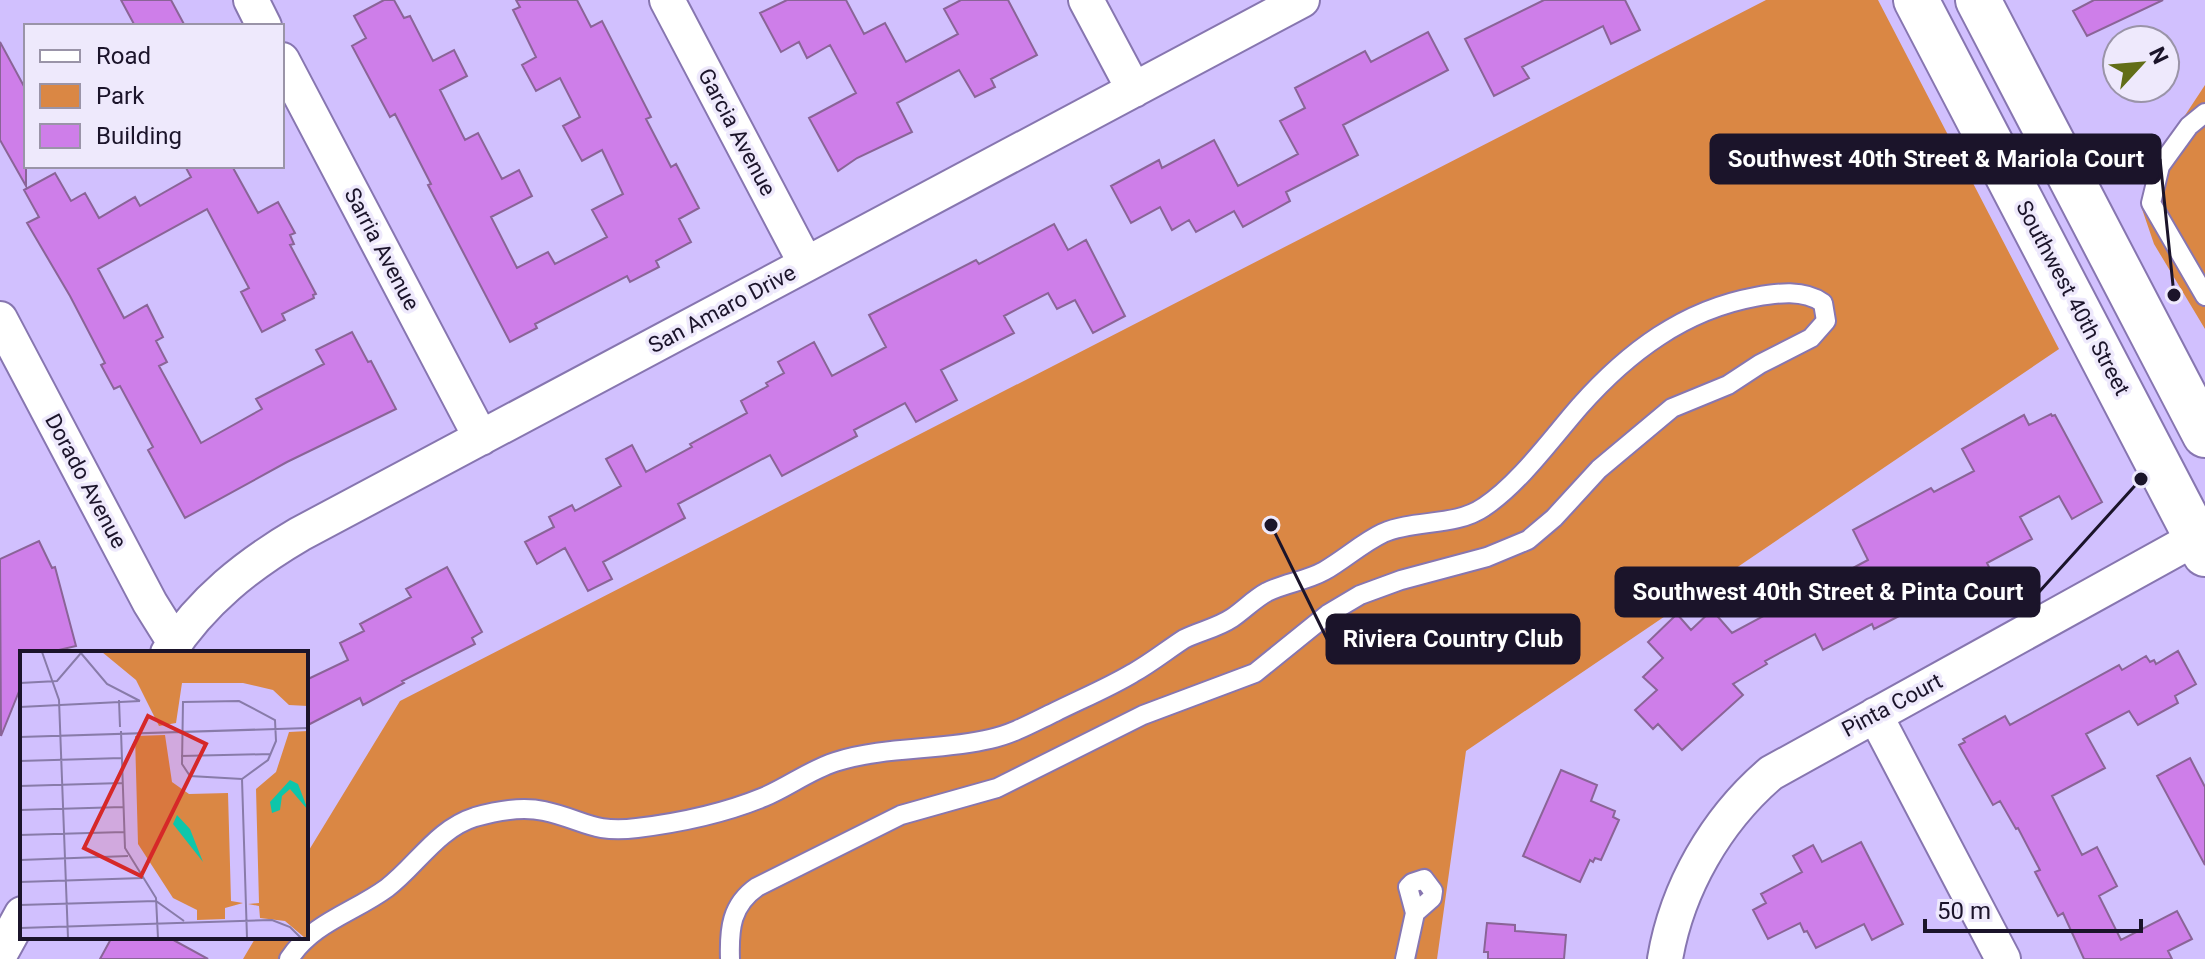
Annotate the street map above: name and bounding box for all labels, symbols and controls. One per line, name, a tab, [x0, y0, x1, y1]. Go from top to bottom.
legend	[24, 24, 284, 168]
north arrow	[2101, 24, 2181, 104]
text: Road	[96, 42, 151, 70]
text: N	[2144, 43, 2173, 68]
street label: Garcia Avenue	[693, 64, 781, 200]
text: Park	[96, 82, 145, 110]
text: Building	[96, 122, 182, 150]
callout: Southwest 40th Street & Mariola Court	[1711, 135, 2160, 183]
text: Southwest 40th Street & Mariola Court	[1728, 145, 2144, 173]
street label: Sarria Avenue	[339, 184, 425, 314]
street label: Southwest 40th Street	[2011, 196, 2135, 400]
street label: San Amaro Drive	[644, 260, 800, 358]
street label: Dorado Avenue	[40, 410, 132, 552]
callout: Southwest 40th Street & Pinta Court	[1616, 568, 2039, 616]
text: Southwest 40th Street & Pinta Court	[1632, 578, 2024, 606]
callout: Riviera Country Club	[1327, 615, 1579, 663]
text: Riviera Country Club	[1343, 625, 1563, 653]
inset map	[20, 651, 308, 939]
street label: Pinta Court	[1837, 668, 1947, 742]
scale bar	[1925, 883, 2141, 933]
text: 50 m	[1937, 897, 1991, 925]

